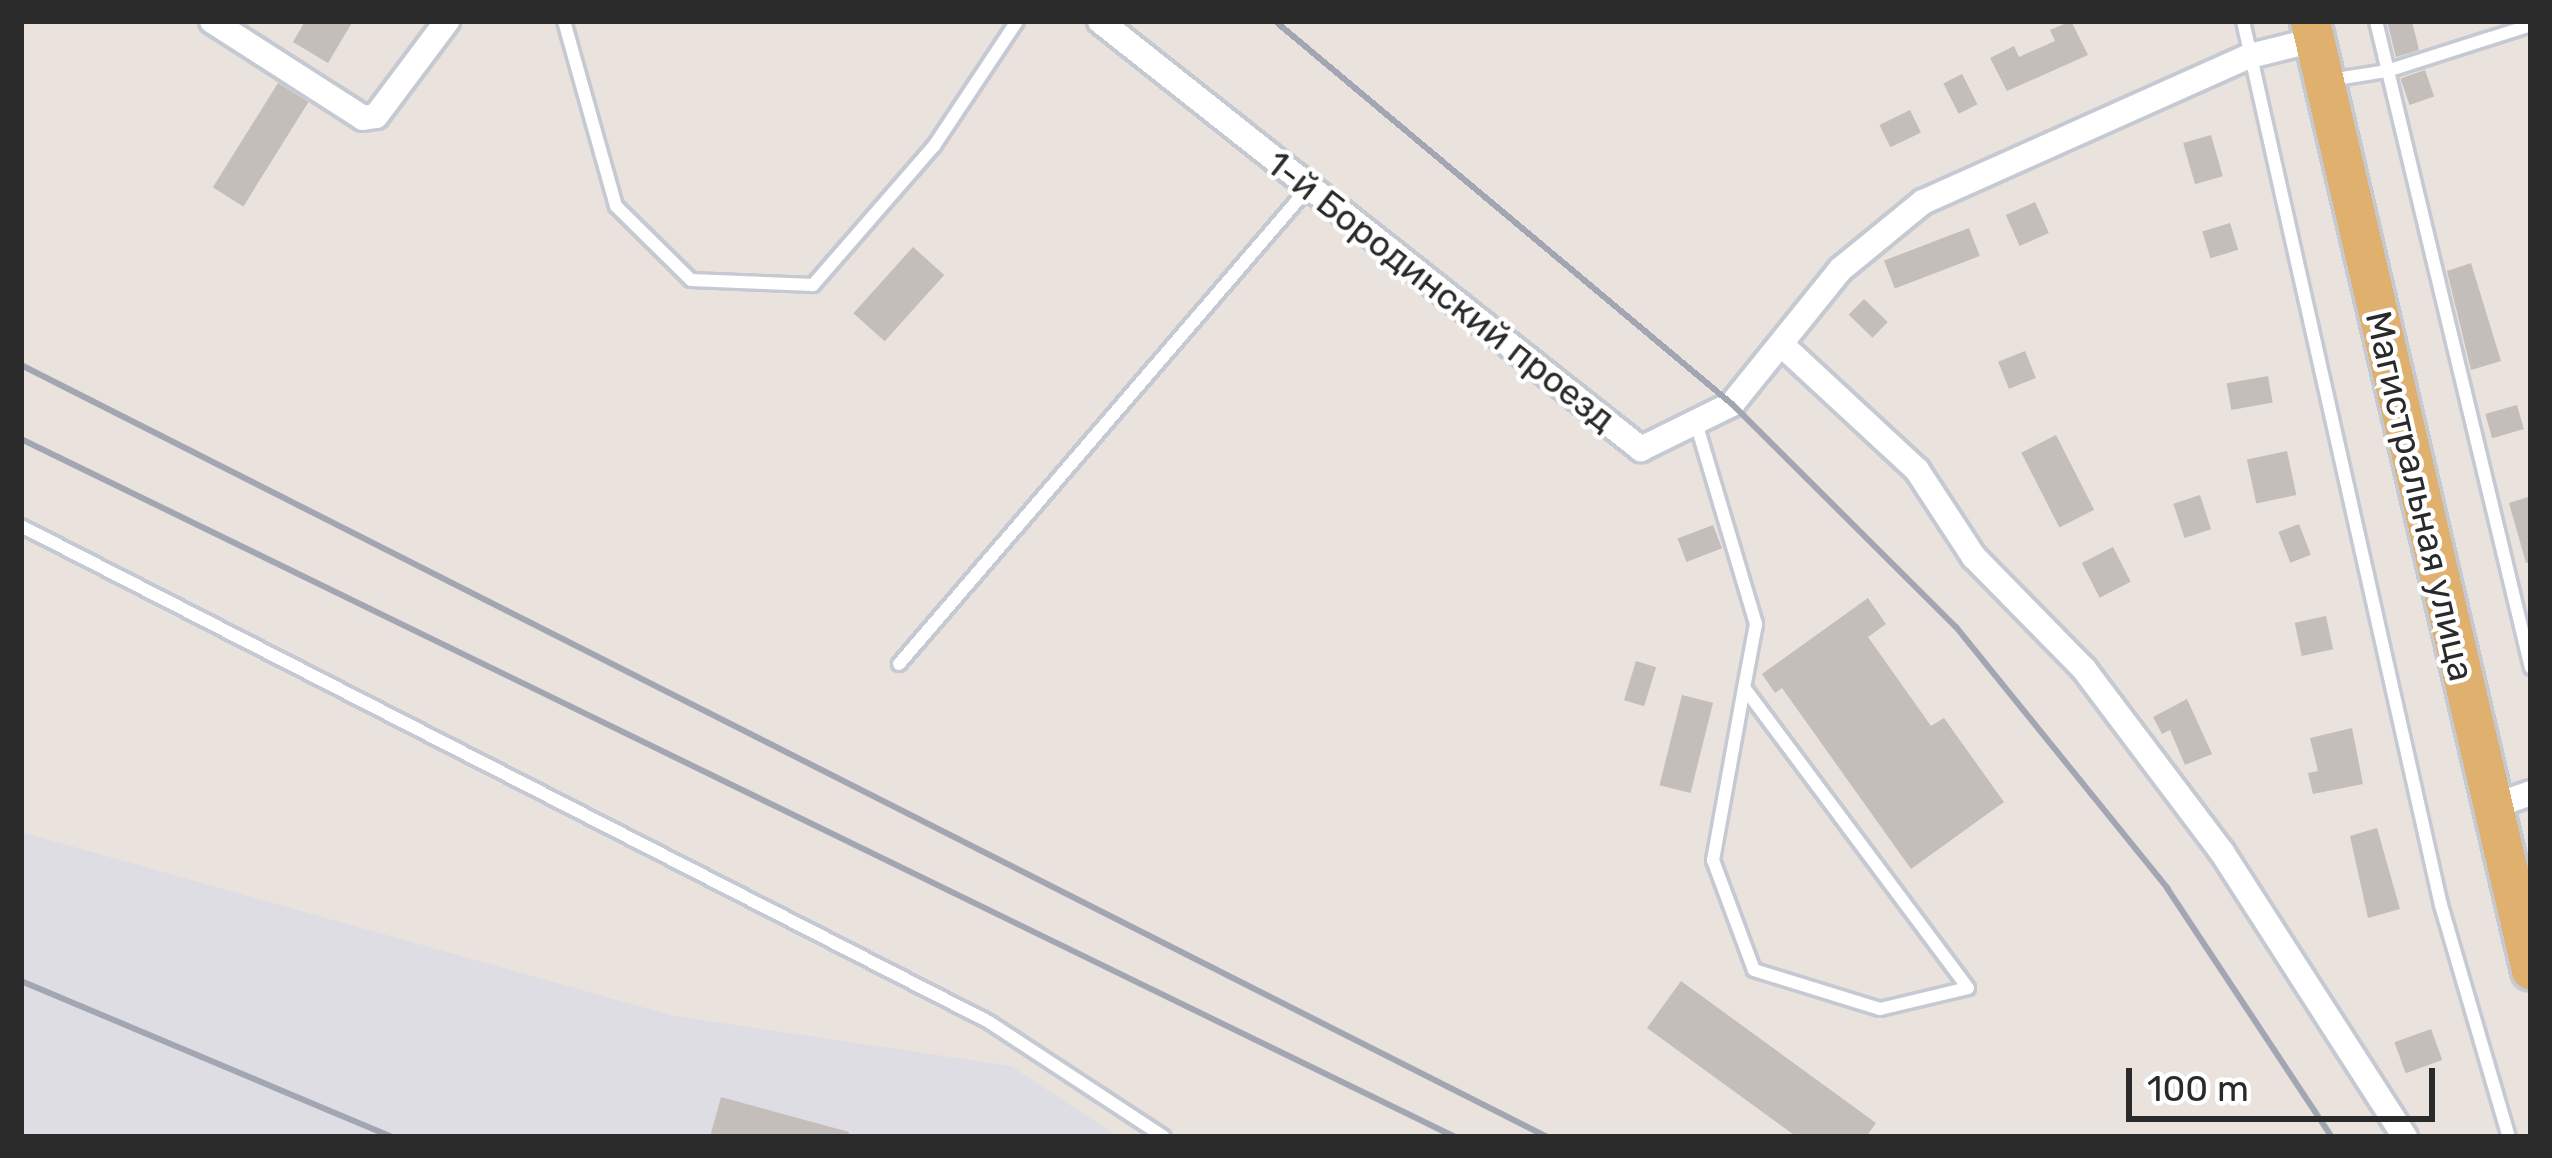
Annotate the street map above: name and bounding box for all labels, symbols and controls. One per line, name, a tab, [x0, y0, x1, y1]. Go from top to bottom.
street label: 1-й Бородинский проезд	[1258, 142, 1624, 440]
street label: Магистральная улица	[2356, 307, 2484, 685]
scale bar	[2132, 1044, 2441, 1118]
text: 100 m	[2147, 1067, 2249, 1110]

